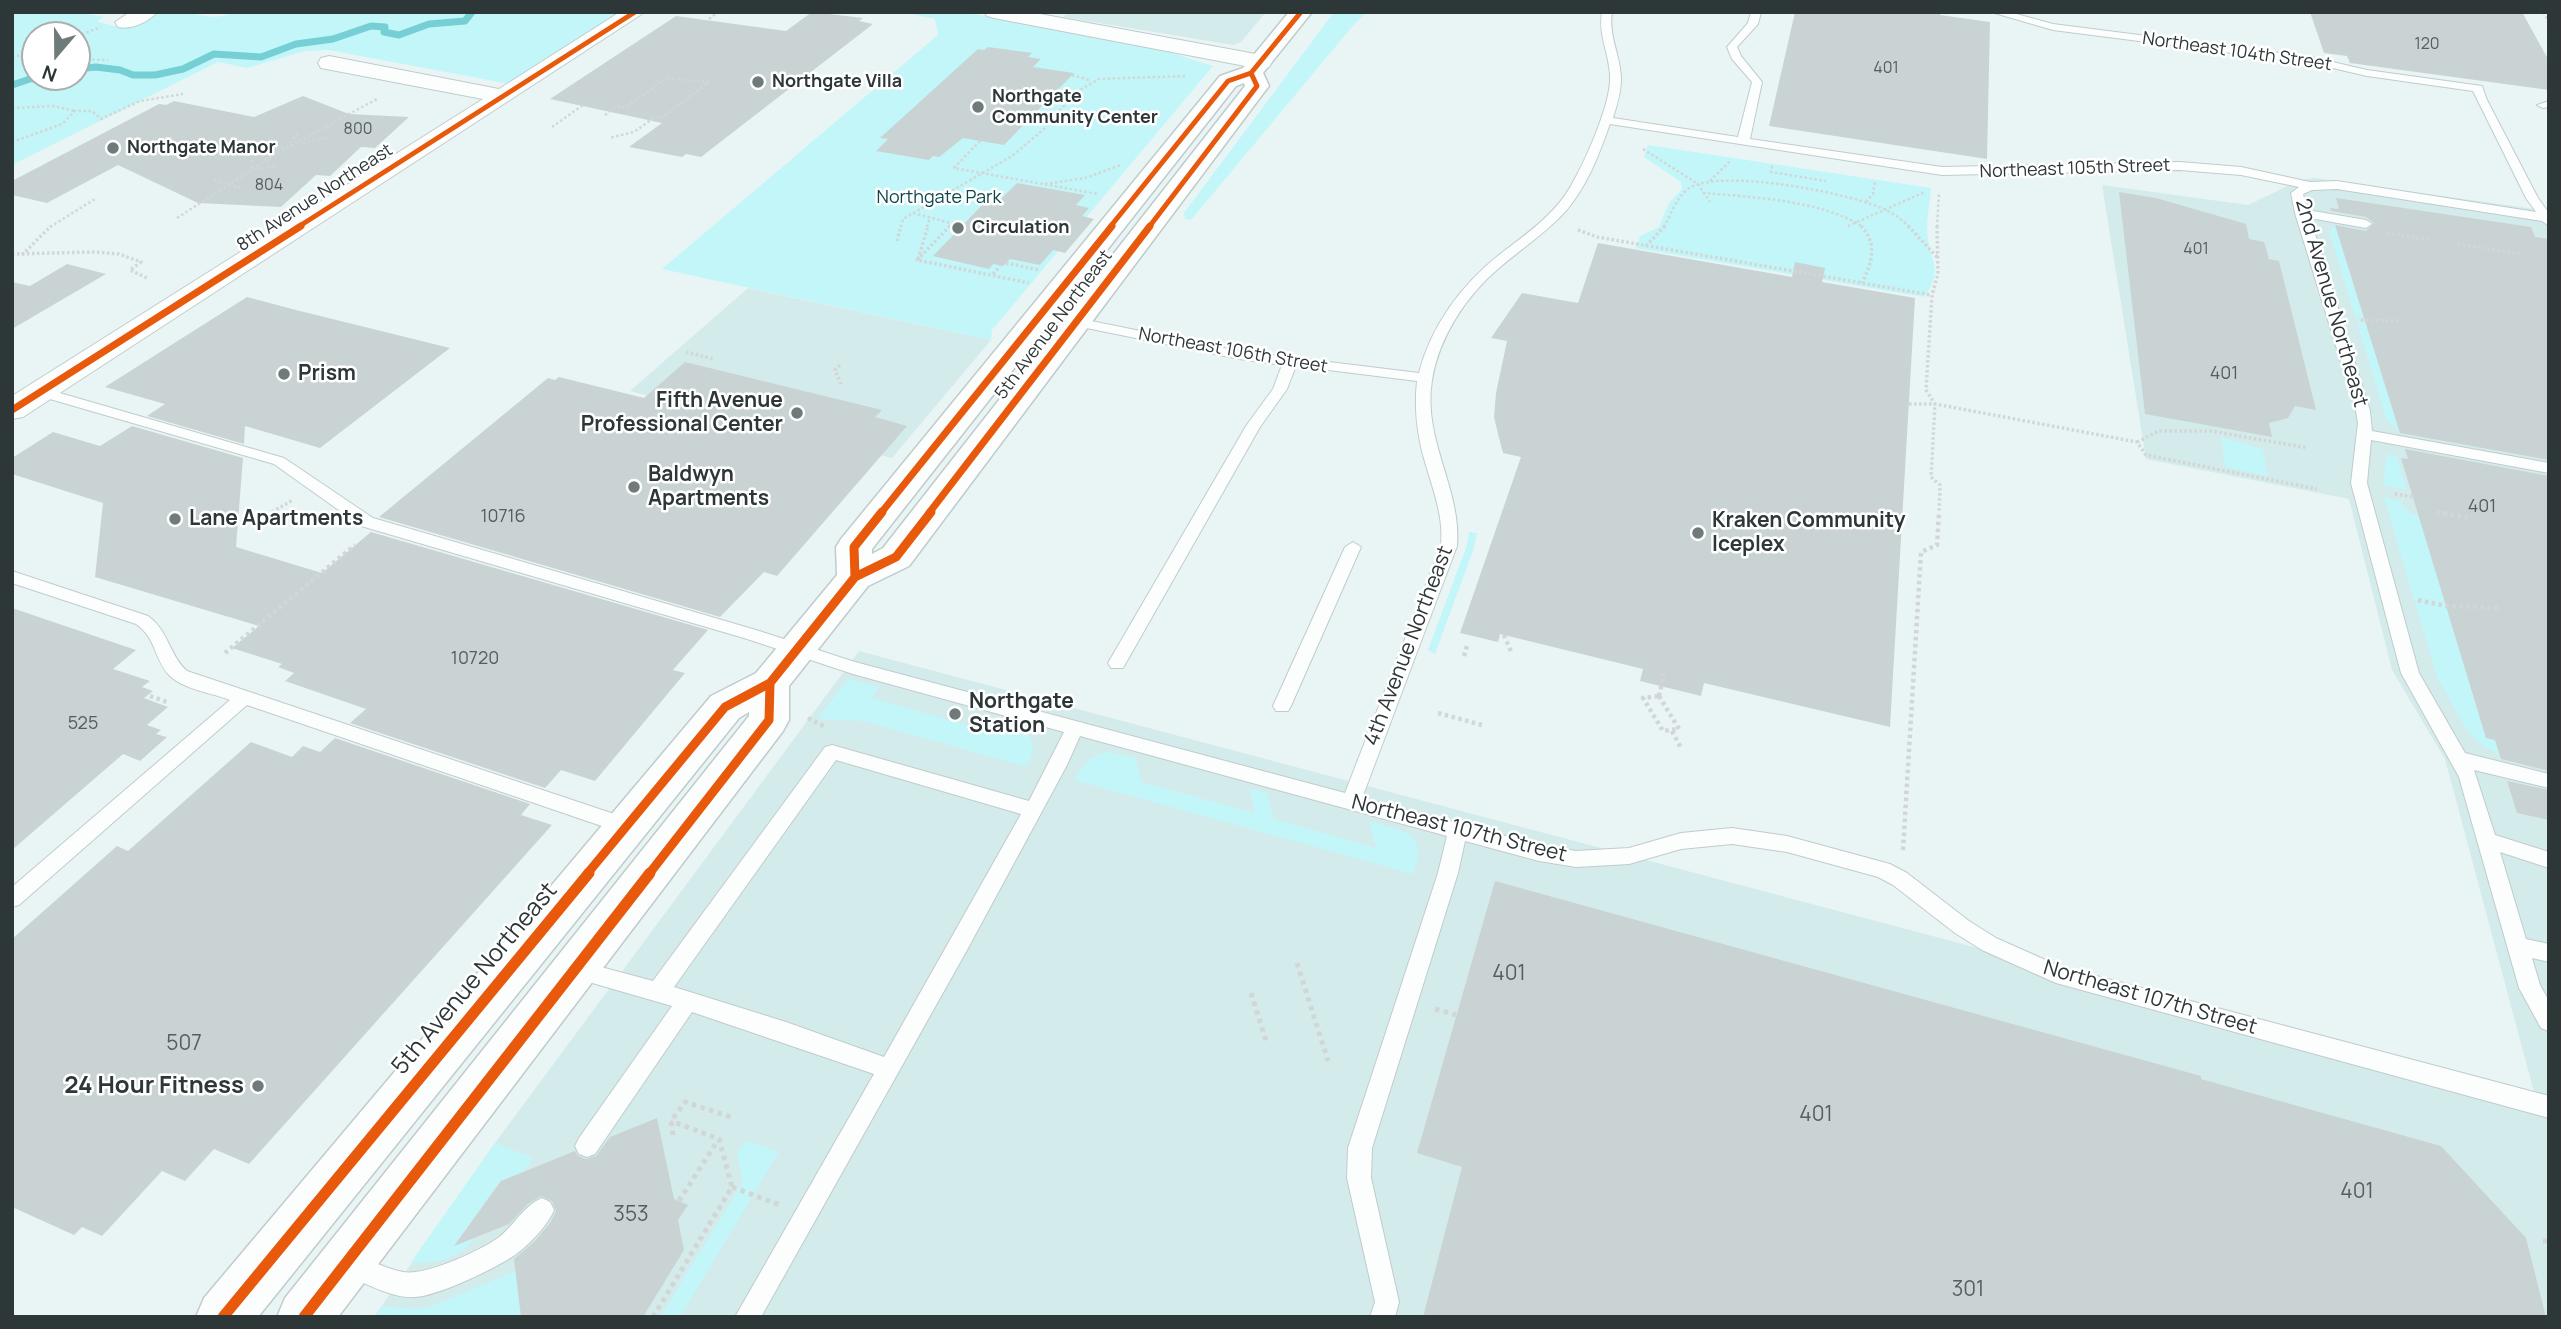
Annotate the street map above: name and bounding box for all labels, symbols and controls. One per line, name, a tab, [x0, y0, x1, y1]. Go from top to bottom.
north arrow	[21, 21, 91, 91]
street label: Northeast 104th Street	[2141, 28, 2333, 76]
house number: 120	[2414, 35, 2440, 55]
text: N	[39, 59, 60, 88]
house number: 401	[1873, 59, 1899, 79]
place label: Northgate Villa	[772, 71, 902, 93]
marker: Northgate Villa	[750, 74, 766, 90]
place label: Northgate Community Center	[992, 86, 1158, 128]
marker: Northgate Community Center	[970, 99, 986, 115]
house number: 800	[344, 120, 372, 140]
place label: Northgate Manor	[127, 137, 276, 159]
marker: Northgate Manor	[105, 140, 121, 156]
street label: 8th Avenue Northeast	[233, 140, 397, 256]
street label: Northeast 105th Street	[1979, 155, 2171, 183]
house number: 804	[255, 176, 283, 196]
park label: Northgate Park	[877, 187, 1001, 209]
street label: 2nd Avenue Northeast	[2289, 196, 2373, 410]
place label: Circulation	[972, 217, 1070, 239]
marker: Circulation	[950, 220, 966, 236]
house number: 401	[2183, 240, 2209, 260]
street label: 5th Avenue Northeast	[991, 246, 1117, 404]
street label: Northeast 106th Street	[1137, 324, 1329, 378]
place label: Prism	[298, 361, 356, 387]
house number: 401	[2210, 363, 2238, 385]
marker: Prism	[276, 366, 292, 382]
place label: Fifth Avenue Professional Center	[581, 388, 783, 438]
marker: Fifth Avenue Professional Center	[789, 405, 805, 421]
place label: Baldwyn Apartments	[648, 462, 769, 512]
marker: Baldwyn Apartments	[626, 479, 642, 495]
house number: 401	[2468, 496, 2496, 518]
place label: Lane Apartments	[189, 506, 363, 532]
house number: 10716	[480, 506, 526, 528]
place label: Kraken Community Iceplex	[1712, 508, 1905, 558]
marker: Lane Apartments	[167, 511, 183, 527]
marker: Kraken Community Iceplex	[1690, 525, 1706, 541]
street label: 4th Avenue Northeast	[1359, 543, 1459, 749]
house number: 10720	[451, 648, 499, 670]
place label: Northgate Station	[969, 689, 1074, 739]
marker: Northgate Station	[947, 706, 963, 722]
house number: 525	[68, 713, 98, 735]
street label: Northeast 107th Street	[1349, 790, 1569, 868]
street label: 5th Avenue Northeast	[386, 877, 564, 1081]
street label: Northeast 107th Street	[2040, 955, 2260, 1041]
house number: 401	[1492, 961, 1526, 987]
house number: 507	[166, 1031, 202, 1057]
place label: 24 Hour Fitness	[64, 1072, 244, 1100]
marker: 24 Hour Fitness	[250, 1078, 266, 1094]
house number: 401	[1799, 1102, 1833, 1128]
house number: 401	[2340, 1179, 2374, 1205]
house number: 353	[613, 1202, 649, 1228]
house number: 301	[1952, 1277, 1984, 1303]

